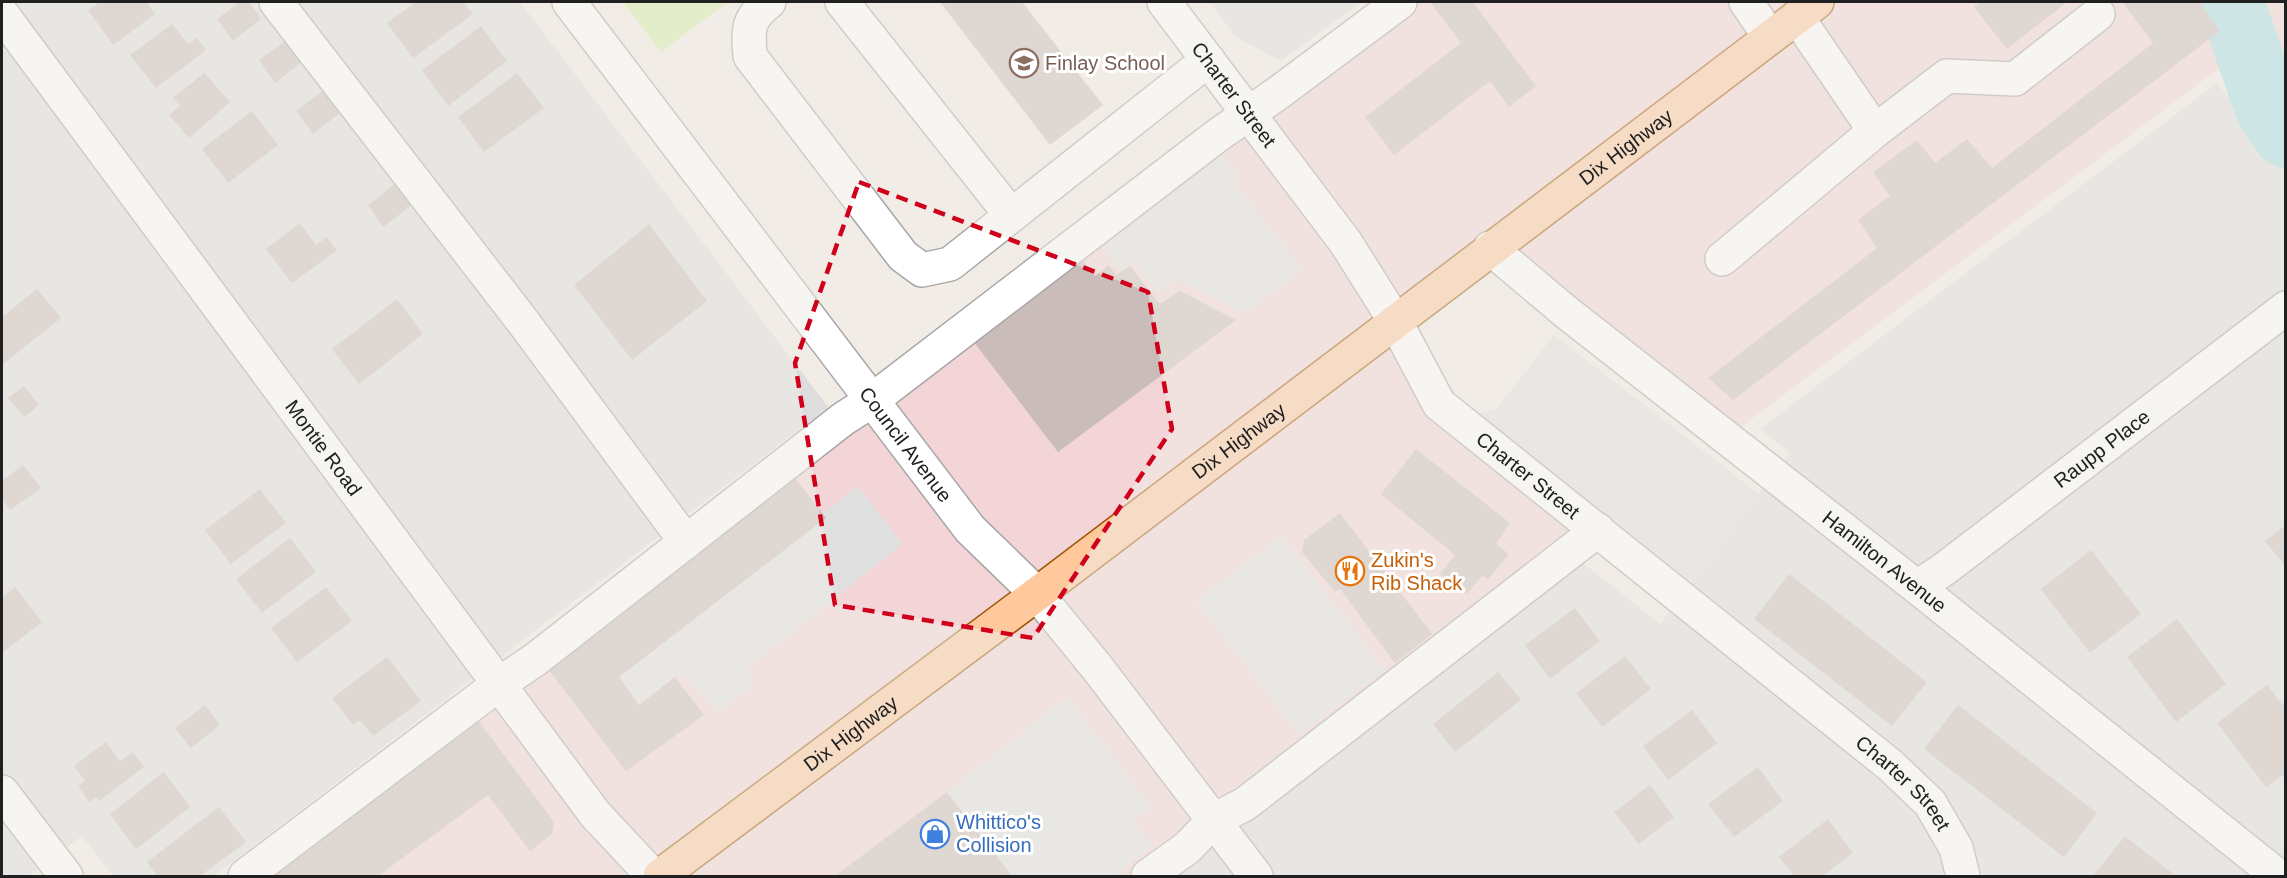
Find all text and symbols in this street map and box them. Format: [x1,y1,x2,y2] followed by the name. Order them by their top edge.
[1187,38,1281,152] street label: Charter Street
[1008,47,1040,79] school or university icon: Finlay School
[1045,52,1165,74] place label: Finlay School
[1575,105,1677,189] street label: Dix Highway
[855,383,956,506] street label: Council Avenue
[281,396,366,500] street label: Montie Road
[1188,399,1290,483] street label: Dix Highway
[2050,405,2154,492] street label: Raupp Place
[1472,427,1584,523] street label: Charter Street
[1818,506,1951,617] street label: Hamilton Avenue
[1371,549,1463,594] place label: Zukin's Rib Shack
[1334,555,1366,587] restaurant icon: Zukin's Rib Shack
[799,691,902,776] street label: Dix Highway
[1851,731,1955,835] street label: Charter Street
[956,811,1041,856] place label: Whittico's Collision
[919,818,951,850] shop icon: Whittico's Collision

